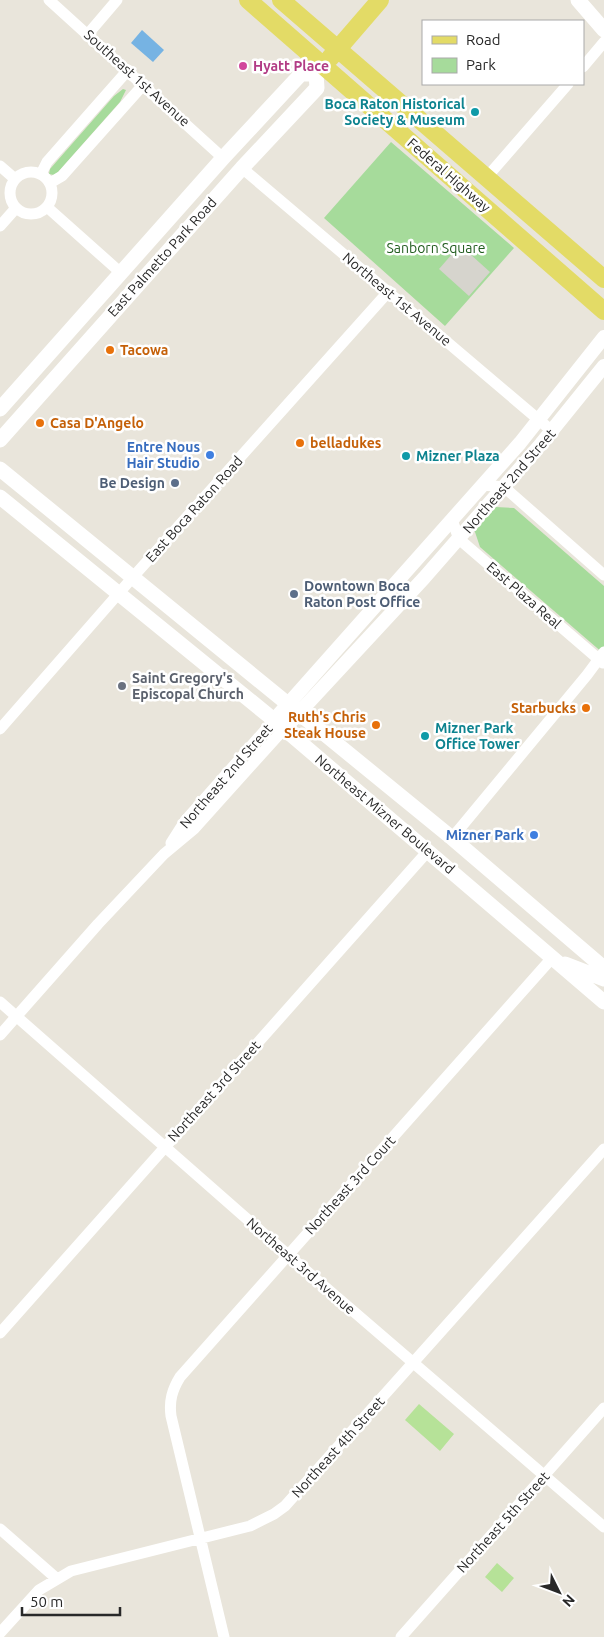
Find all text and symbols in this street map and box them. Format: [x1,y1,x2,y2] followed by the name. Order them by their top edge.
[422,20,584,85] legend
[81,26,193,130] street label: Southeast 1st Avenue
[466,31,501,48] text: Road
[466,56,496,73] text: Park
[253,58,329,74] place label: Hyatt Place
[237,60,249,72] marker: Hyatt Place
[325,96,465,128] place label: Boca Raton Historical Society & Museum
[469,106,481,118] marker: Boca Raton Historical Society & Museum
[404,135,494,215] street label: Federal Highway
[104,194,220,320] street label: East Palmetto Park Road
[386,240,486,256] park label: Sanborn Square
[340,249,454,349] street label: Northeast 1st Avenue
[120,342,168,358] place label: Tacowa
[104,344,116,356] marker: Tacowa
[50,415,144,431] place label: Casa D'Angelo
[34,417,46,429] marker: Casa D'Angelo
[459,425,559,536] street label: Northeast 2nd Street
[310,435,382,451] place label: belladukes
[294,437,306,449] marker: belladukes
[126,439,200,471] place label: Entre Nous Hair Studio
[416,448,500,464] place label: Mizner Plaza
[204,449,216,461] marker: Entre Nous Hair Studio
[400,450,412,462] marker: Mizner Plaza
[142,453,246,565] street label: East Boca Raton Road
[99,475,165,491] place label: Be Design
[169,477,181,489] marker: Be Design
[484,558,565,632] street label: East Plaza Real
[304,578,420,610] place label: Downtown Boca Raton Post Office
[288,588,300,600] marker: Downtown Boca Raton Post Office
[132,670,244,702] place label: Saint Gregory's Episcopal Church
[116,680,128,692] marker: Saint Gregory's Episcopal Church
[511,700,576,716] place label: Starbucks
[580,702,592,714] marker: Starbucks
[284,709,366,741] place label: Ruth's Chris Steak House
[370,719,382,731] marker: Ruth's Chris Steak House
[176,720,276,831] street label: Northeast 2nd Street
[435,720,520,752] place label: Mizner Park Office Tower
[419,730,431,742] marker: Mizner Park Office Tower
[312,751,458,877] street label: Northeast Mizner Boulevard
[446,827,524,843] place label: Mizner Park
[528,829,540,841] marker: Mizner Park
[164,1037,264,1145] street label: Northeast 3rd Street
[302,1132,399,1237] street label: Northeast 3rd Court
[244,1215,358,1317] street label: Northeast 3rd Avenue
[288,1393,388,1501] street label: Northeast 4th Street
[453,1468,553,1576] street label: Northeast 5th Street
[534,1567,584,1617] north arrow
[22,1584,120,1616] scale bar
[559,1591,578,1610] text: N
[30,1593,63,1610] text: 50 m

